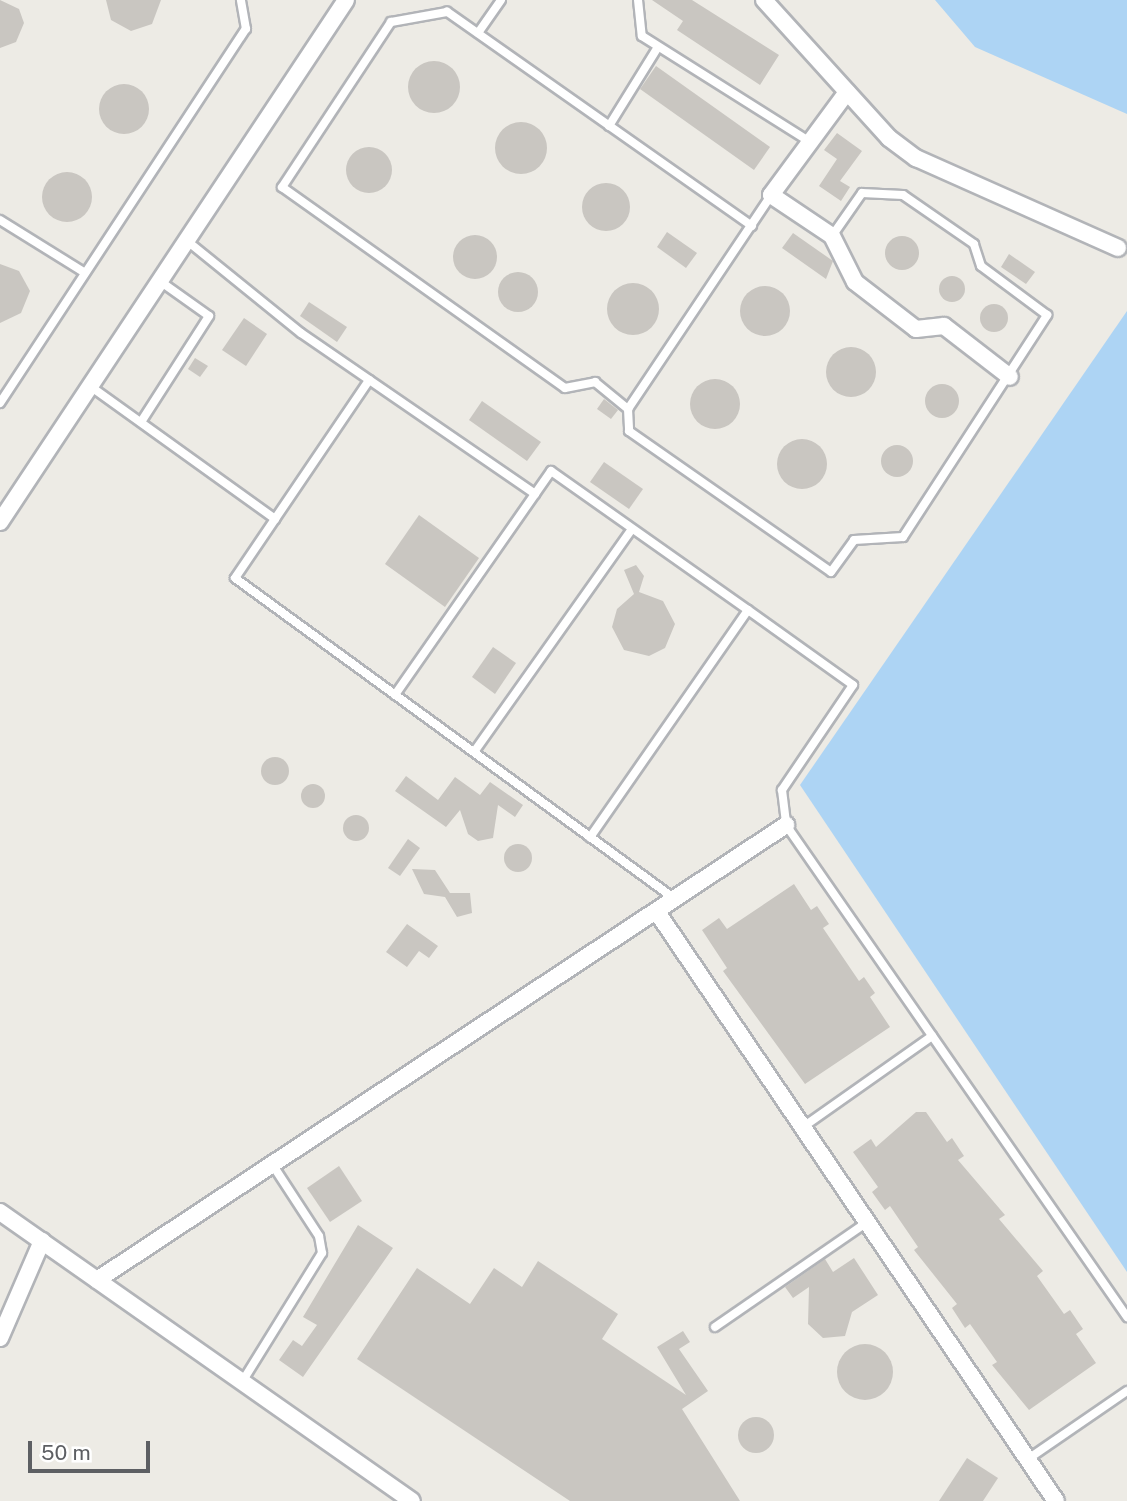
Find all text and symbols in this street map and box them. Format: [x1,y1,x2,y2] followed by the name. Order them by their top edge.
[32,1428,154,1472] scale bar
[41,1440,91,1465] text: 50 m

